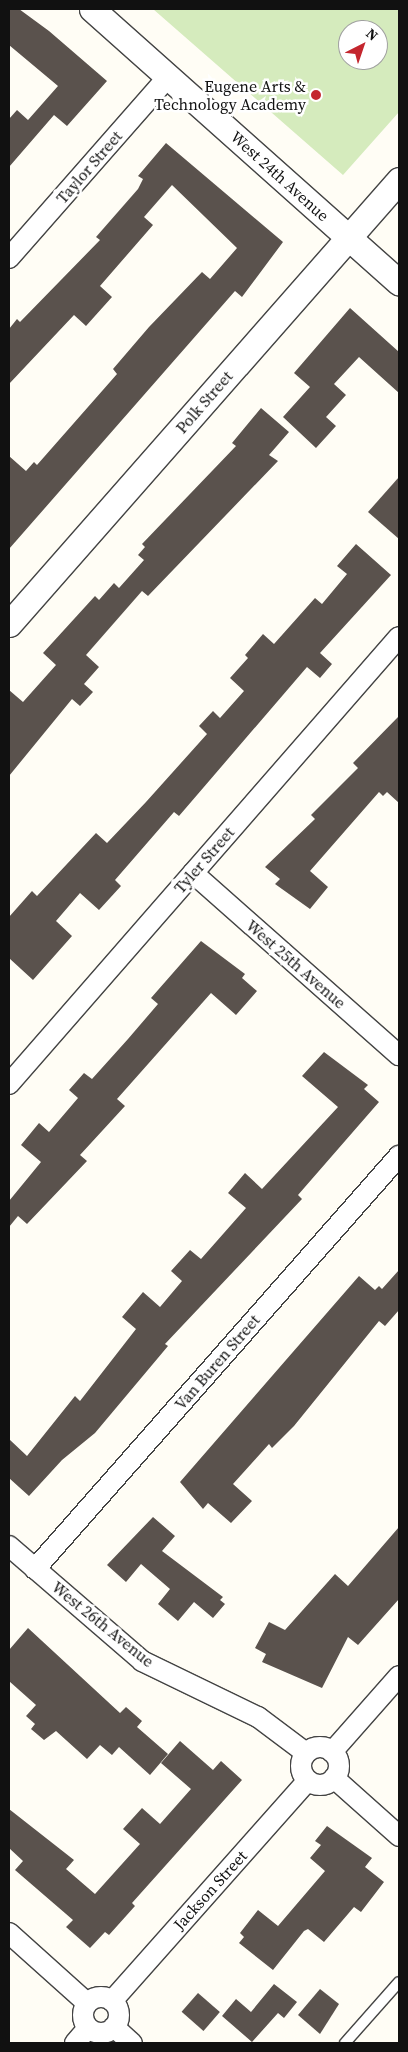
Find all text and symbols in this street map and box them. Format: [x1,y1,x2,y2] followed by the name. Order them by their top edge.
[338,20,388,70] north arrow
[362,24,383,45] text: N
[154,76,306,114] place label: Eugene Arts & Technology Academy
[310,89,322,101] marker: Eugene Arts & Technology Academy
[52,127,126,207] street label: Taylor Street
[227,127,333,225] street label: West 24th Avenue
[172,367,236,437] street label: Polk Street
[170,823,238,897] street label: Tyler Street
[242,916,350,1012] street label: West 25th Avenue
[171,1311,263,1413] street label: Van Buren Street
[48,1577,158,1671] street label: West 26th Avenue
[169,1846,251,1934] street label: Jackson Street

